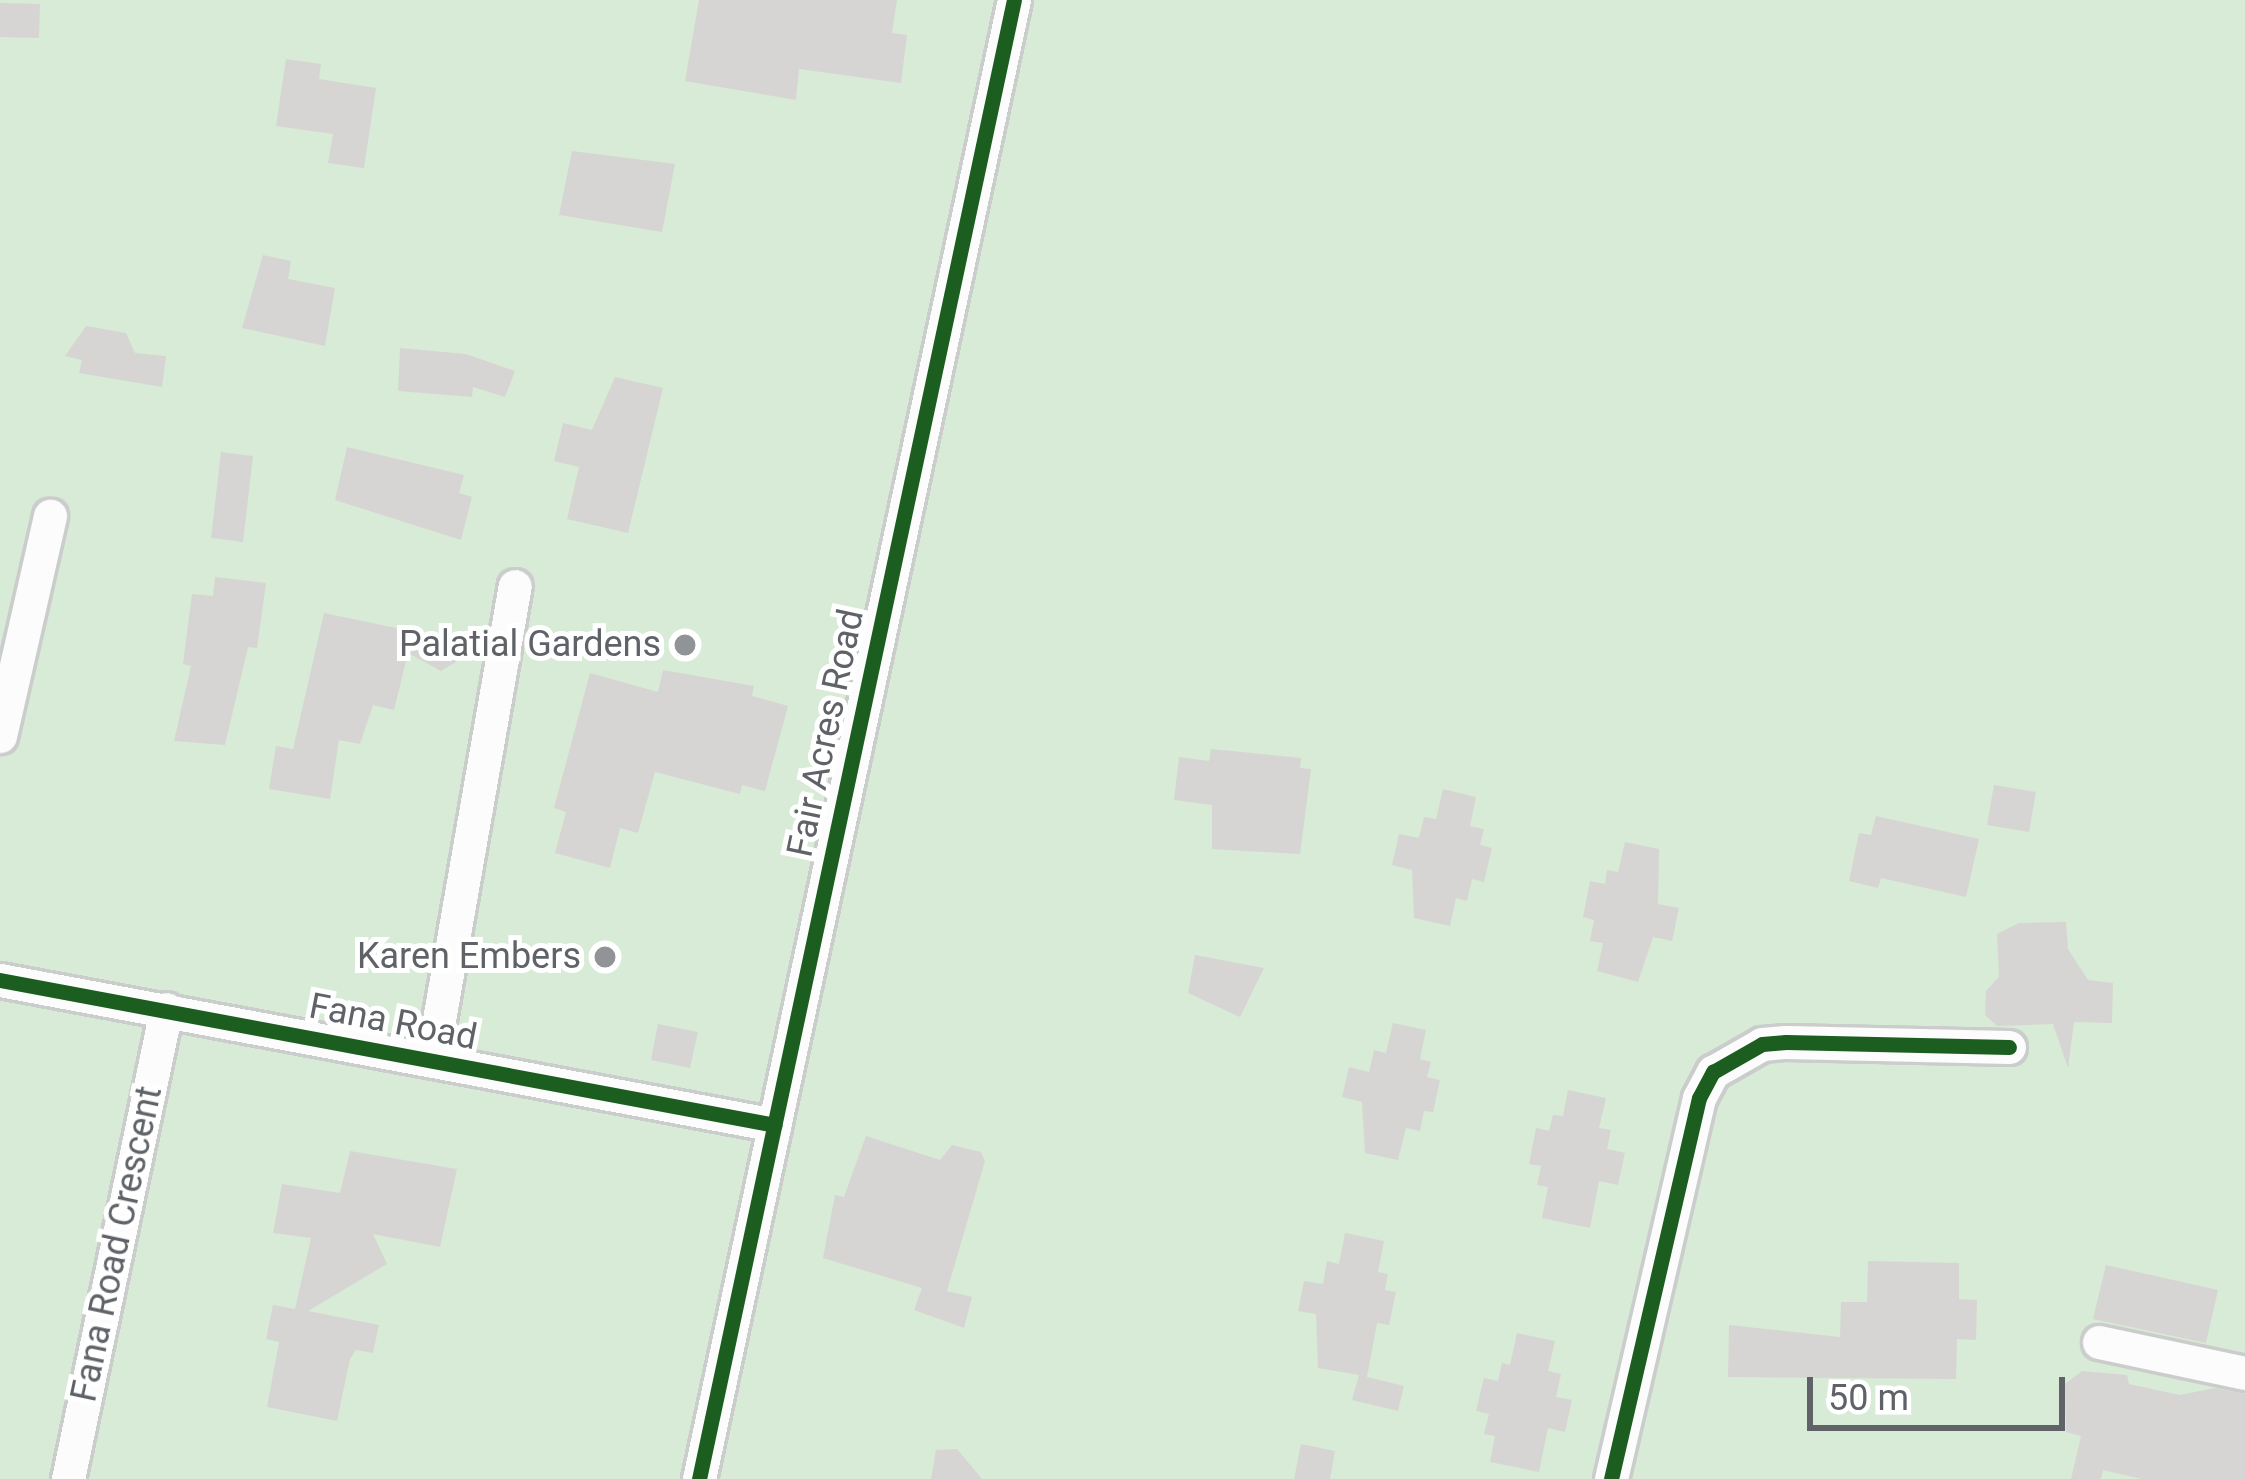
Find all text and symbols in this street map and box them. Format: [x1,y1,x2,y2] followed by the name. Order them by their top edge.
[779,605,873,861] street label: Fair Acres Road
[399,623,661,667] place label: Palatial Gardens
[672,632,698,658] marker: Palatial Gardens
[357,935,581,979] place label: Karen Embers
[592,944,618,970] marker: Karen Embers
[306,985,480,1059] street label: Fana Road
[62,1082,172,1406] street label: Fana Road Crescent
[1813,1353,2071,1427] scale bar
[1828,1377,1909,1419] text: 50 m

